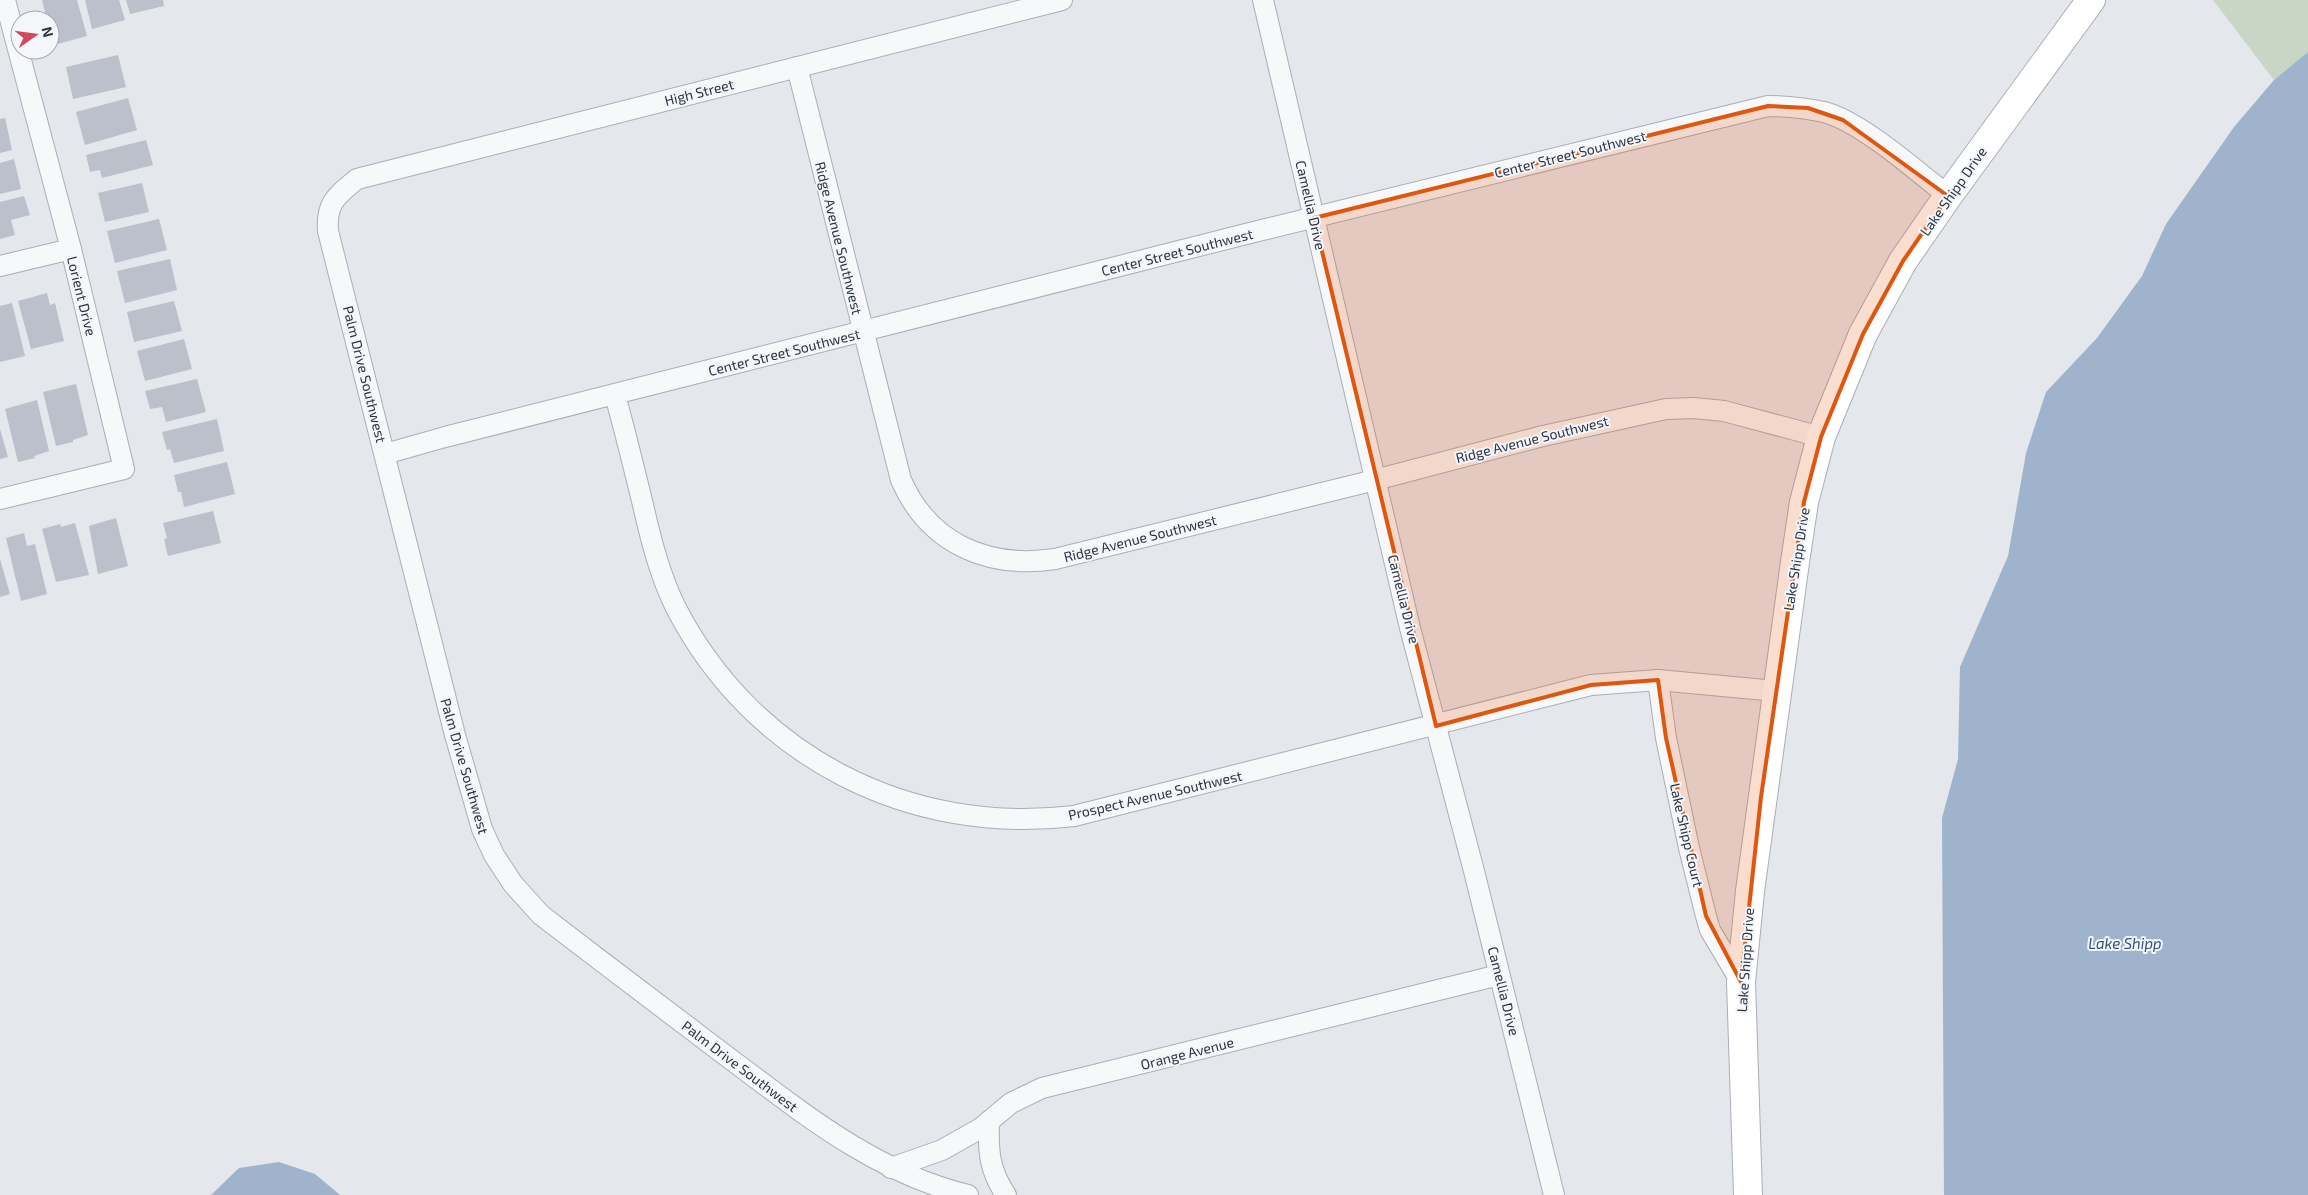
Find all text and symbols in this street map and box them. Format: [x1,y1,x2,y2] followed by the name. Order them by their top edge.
[10,10,60,60] north arrow
[39,25,58,39] text: N
[663,75,735,109] street label: High Street
[1492,127,1648,181] street label: Center Street Southwest
[1916,143,1990,239] street label: Lake Shipp Drive
[1292,159,1330,251] street label: Camellia Drive
[812,160,866,316] street label: Ridge Avenue Southwest
[1099,225,1255,279] street label: Center Street Southwest
[64,254,100,338] street label: Lorient Drive
[340,304,390,444] street label: Palm Drive Southwest
[706,325,862,379] street label: Center Street Southwest
[1454,412,1610,466] street label: Ridge Avenue Southwest
[1779,506,1813,612] street label: Lake Shipp Drive
[1062,511,1218,565] street label: Ridge Avenue Southwest
[1385,553,1423,645] street label: Camellia Drive
[437,696,493,836] street label: Palm Drive Southwest
[1066,767,1244,823] street label: Prospect Avenue Southwest
[1667,781,1707,889] street label: Lake Shipp Court
[1733,907,1757,1013] street label: Lake Shipp Drive
[2088,934,2162,952] water label: Lake Shipp
[1485,945,1523,1037] street label: Camellia Drive
[679,1017,801,1115] street label: Palm Drive Southwest
[1138,1033,1236,1073] street label: Orange Avenue

